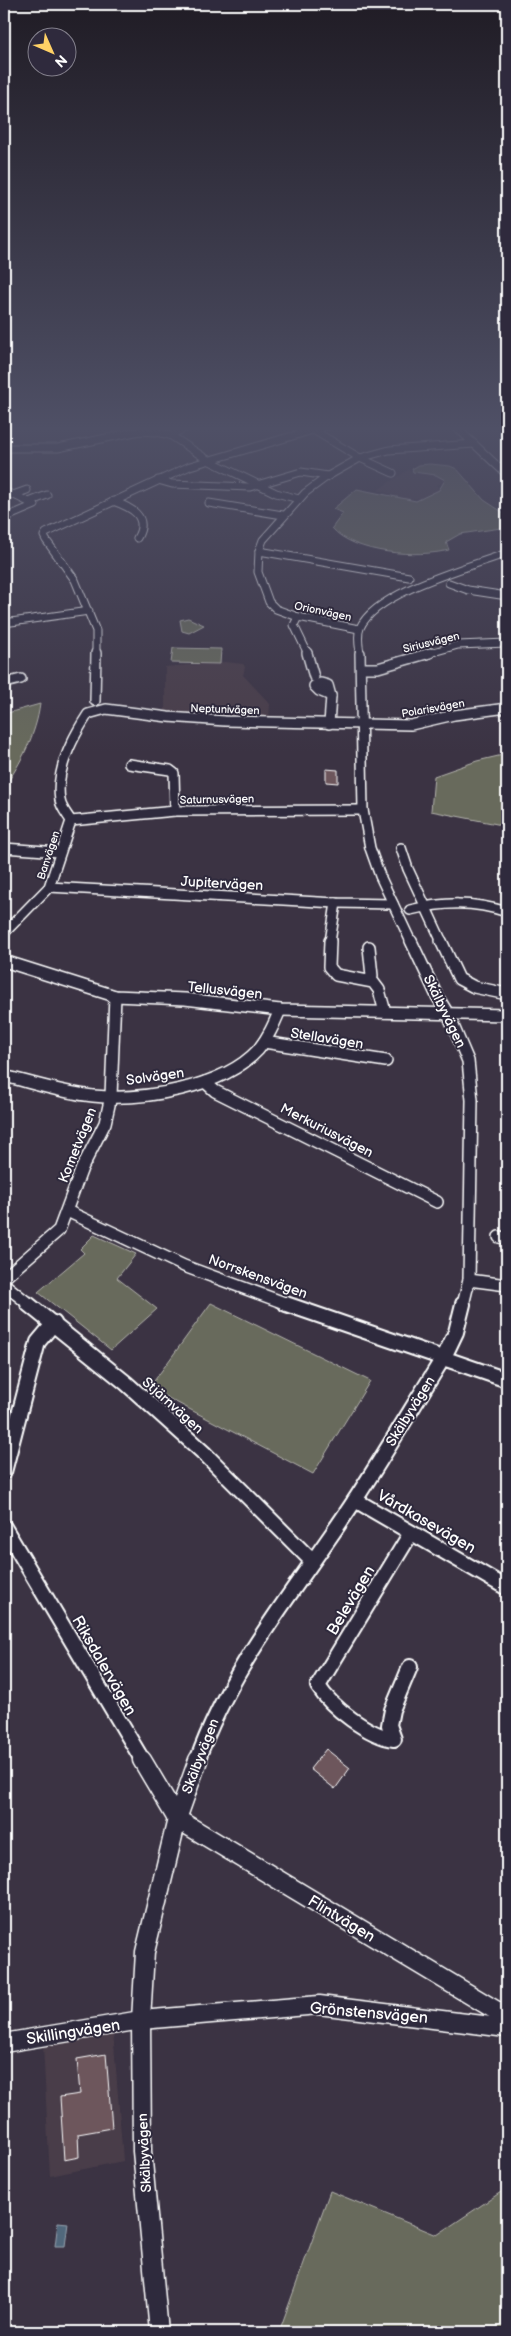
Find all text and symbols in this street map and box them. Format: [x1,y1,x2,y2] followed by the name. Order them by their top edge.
[28,28,78,78] north arrow
[51,51,71,71] text: N
[293,599,353,624] street label: Orionvägen
[401,629,461,656] street label: Siriusvägen
[401,697,466,720] street label: Polarisvägen
[190,702,260,717] street label: Neptunivägen
[180,792,254,807] street label: Saturnusvägen
[34,829,62,881] street label: Banvägen
[180,873,264,894] street label: Jupitervägen
[420,972,470,1051] street label: Skälbyvägen
[187,978,263,1003] street label: Tellusvägen
[289,1024,365,1053] street label: Stellavägen
[125,1064,185,1089] street label: Solvägen
[278,1100,376,1161] street label: Merkuriusvägen
[55,1105,100,1185] street label: Kometvägen
[206,1251,310,1302] street label: Norrskensvägen
[382,1373,439,1449] street label: Skälbyvägen
[139,1374,207,1437] street label: Stjärnvägen
[374,1486,479,1558] street label: Vårdkasevägen
[323,1563,379,1639] street label: Belevägen
[67,1612,140,1719] street label: Riksdalervägen
[178,1716,223,1796] street label: Skälbyvägen
[304,1892,378,1947] street label: Flintvägen
[309,1999,429,2028] street label: Grönstensvägen
[25,2016,122,2049] street label: Skillingvägen
[134,2113,155,2193] street label: Skälbyvägen

